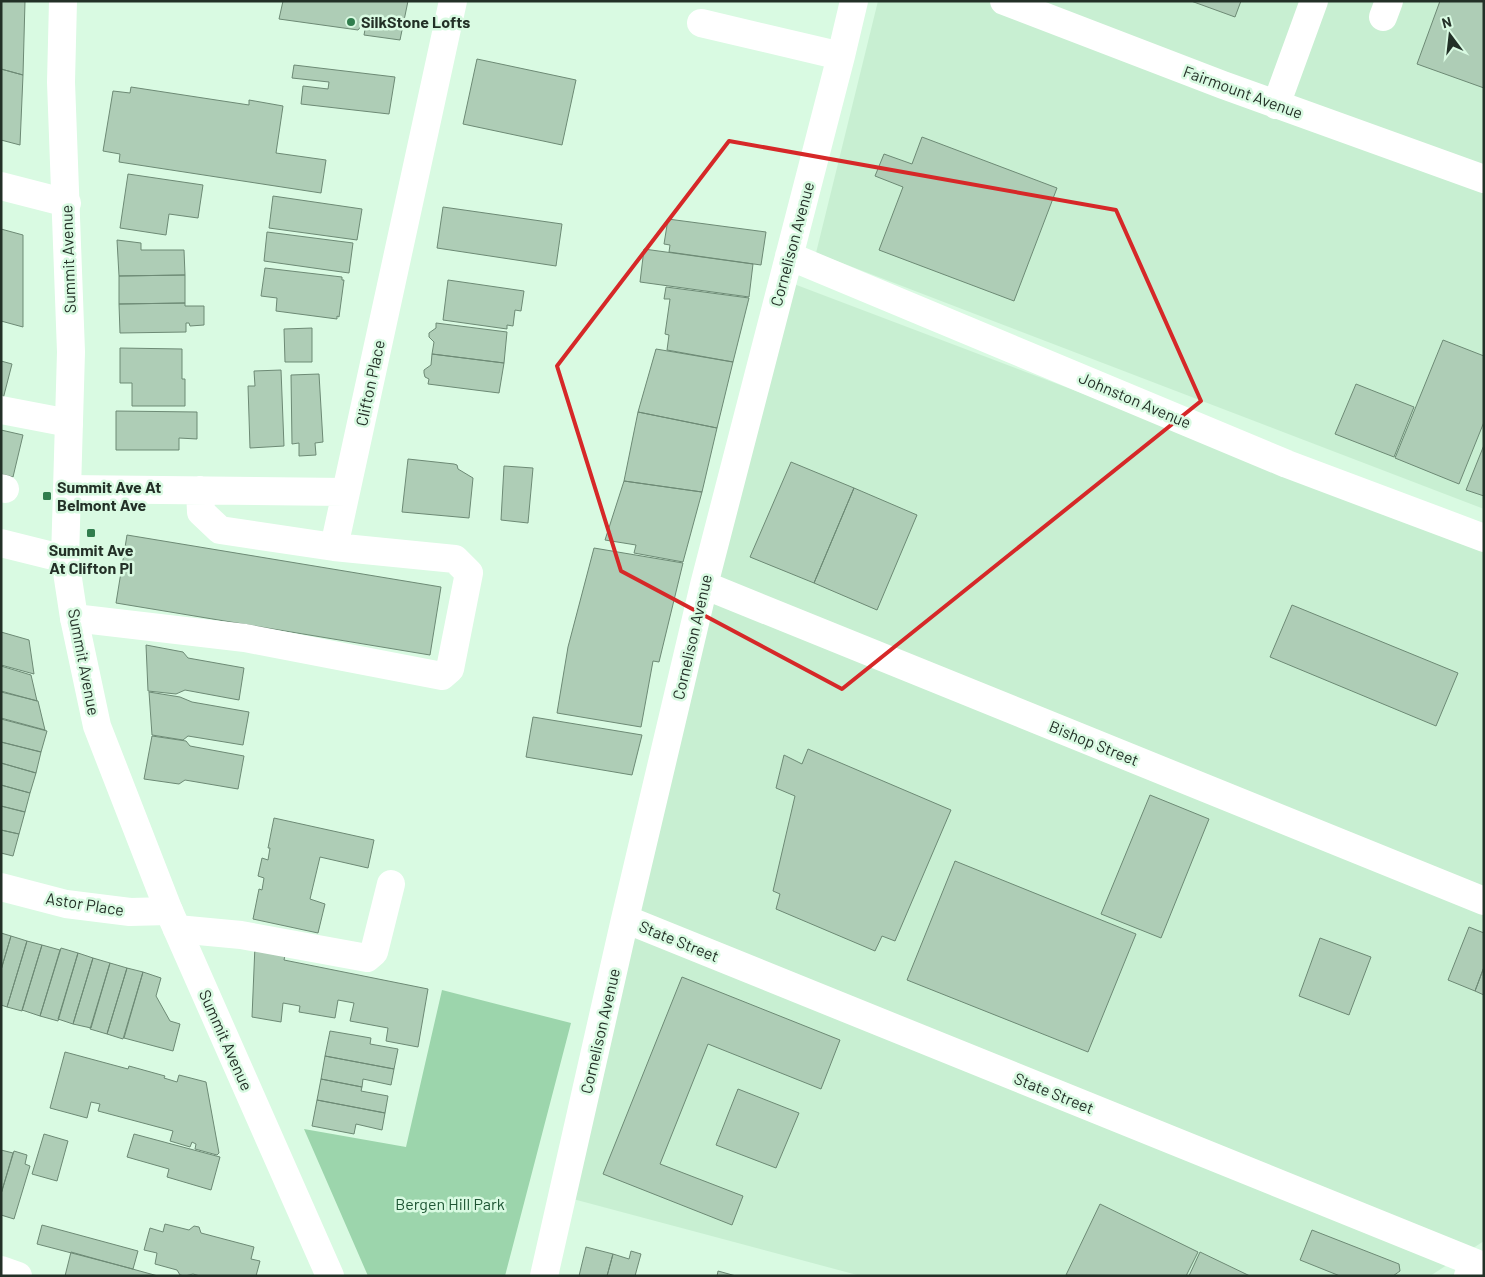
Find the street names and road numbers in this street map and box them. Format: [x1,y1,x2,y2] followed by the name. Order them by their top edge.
[1181,61,1305,122] street label: Fairmount Avenue
[766,180,817,308] street label: Cornelison Avenue
[56,205,79,313] street label: Summit Avenue
[351,338,388,428] street label: Clifton Place
[1076,367,1194,432] street label: Johnston Avenue
[668,572,715,701] street label: Cornelison Avenue
[65,607,104,717] street label: Summit Avenue
[1047,716,1142,769] street label: Bishop Street
[45,888,126,919] street label: Astor Place
[637,916,722,965] street label: State Street
[576,966,623,1095] street label: Cornelison Avenue
[196,986,257,1093] street label: Summit Avenue
[1012,1068,1097,1117] street label: State Street

